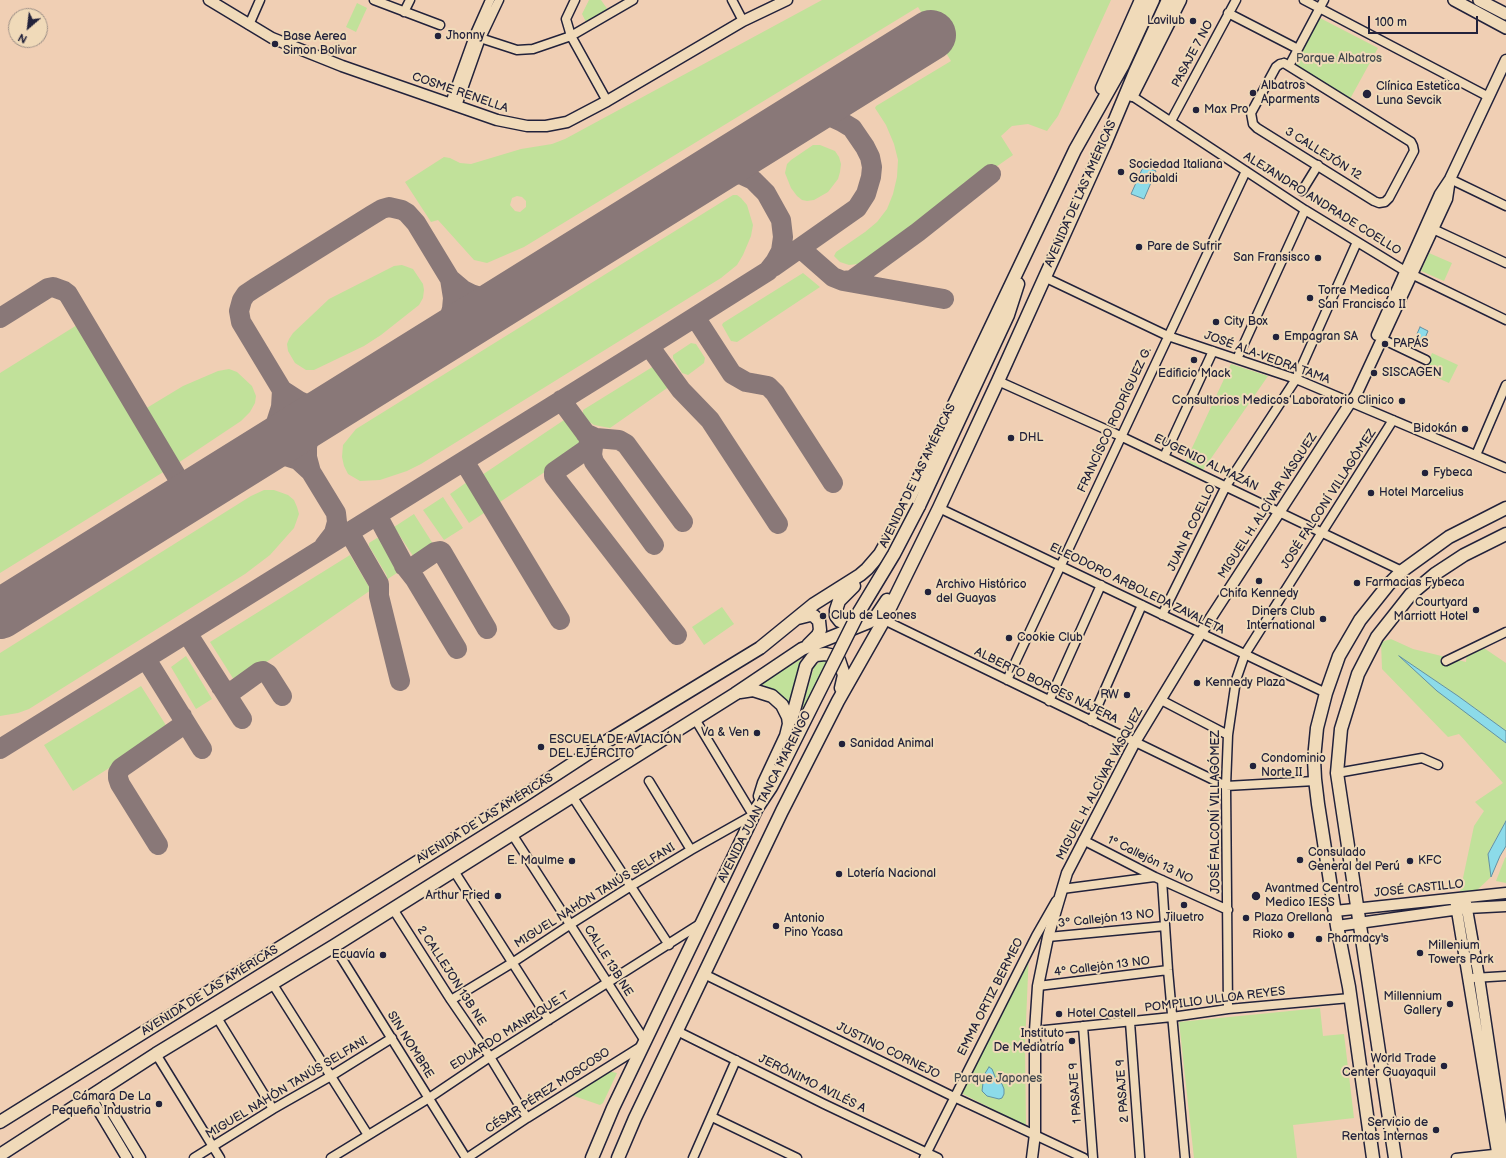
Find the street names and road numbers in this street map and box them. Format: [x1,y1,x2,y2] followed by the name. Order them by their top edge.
[1169,18,1217,90] street label: PASAJE 7 NO
[410,70,510,116] street label: COSME RENELLA
[1042,119,1120,269] street label: AVENIDA DE LAS AMÉRICAS
[1282,125,1364,183] street label: 3 CALLEJÓN 12
[1241,149,1403,259] street label: ALEJANDRO ANDRADE COELLO
[1202,328,1332,388] street label: JOSÉ ALA-VEDRA TAMA
[1075,345,1155,495] street label: FRANCÍSCO RODRÍGUEZ G.
[877,402,959,550] street label: AVENIDA DE LAS AMÉRICAS
[1278,426,1380,572] street label: JOSÉ FALCONÍ VILLAGÓMEZ
[1151,431,1261,495] street label: EUGENIO ALMAZÁN
[1216,431,1320,581] street label: MIGUEL H. ALCÍVAR VÁSQUEZ
[1165,482,1219,574] street label: JUAN R COELLO
[1047,540,1227,638] street label: ELEODORO ARBOLEDA ZAVALETA
[972,645,1120,727] street label: ALBERTO BORGES NÁJERA
[1054,705,1146,863] street label: MIGUEL H. ALCÍVAR VÁSQUEZ
[715,709,815,885] street label: AVENIDA JUAN TANCA MARENGO
[1209,730,1223,894] street label: JOSÉ FALCONÍ VILLAGÓMEZ
[414,771,556,867] street label: AVENIDA DE LAS AMÉRICAS
[1105,833,1195,887] street label: 1º Callejón 13 NO
[512,840,678,952] street label: MIGUEL NAHÓN TANÚS SELFANI
[1373,877,1465,901] street label: JOSÉ CASTILLO
[1057,907,1155,931] street label: 3º Callejón 13 NO
[413,923,489,1029] street label: 2 CALLEJON 13B NE
[580,923,636,999] street label: CALLE 13B NE
[955,936,1027,1058] street label: EMMA ORTIZ BERMEO
[139,943,281,1039] street label: AVENIDA DE LAS AMÉRICAS
[1053,954,1151,980] street label: 4º Callejón 13 NO
[1144,984,1286,1016] street label: POMPILIO ULLOA REYES
[448,988,572,1074] street label: EDUARDO MANRIQUE T
[384,1009,436,1081] street label: SIN NOMBRE
[834,1020,942,1082] street label: JUSTINO CORNEJO
[203,1034,371,1142] street label: MIGUEL NAHÓN TANÚS SELFANI
[483,1045,613,1137] street label: CÉSAR PÉREZ MOSCOSO
[756,1052,868,1116] street label: JERÓNIMO AVILÉS A
[1114,1059,1132,1123] street label: 2 PASAJE 9
[1067,1062,1085,1124] street label: 1 PASAJE 9

